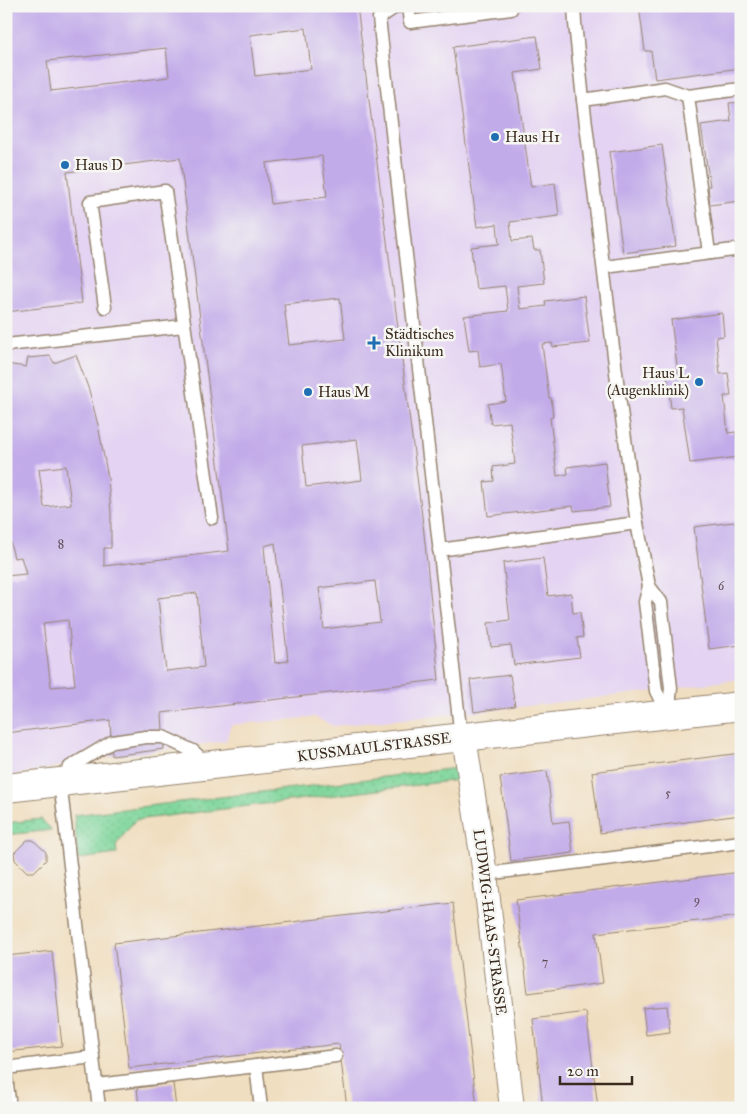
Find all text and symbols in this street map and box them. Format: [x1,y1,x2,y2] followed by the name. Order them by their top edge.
[505,128,560,146] place label: Haus H1
[489,131,501,143] marker: Haus H1
[75,156,123,174] place label: Haus D
[59,159,71,171] marker: Haus D
[385,325,454,360] place label: Städtisches Klinikum
[367,336,381,350] marker: Städtisches Klinikum
[607,364,689,400] place label: Haus L (Augenklinik)
[693,376,705,388] marker: Haus L (Augenklinik)
[318,383,369,401] place label: Haus M
[302,386,314,398] marker: Haus M
[58,537,64,551] house number: 8
[718,579,725,593] house number: 6
[296,729,452,765] street label: KUSSMAULSTRASSE
[665,786,671,800] house number: 5
[470,828,510,1016] street label: LUDWIG-HAAS-STRASSE
[694,893,700,907] house number: 9
[542,955,548,969] house number: 7
[560,1054,632,1086] scale bar
[567,1062,599,1080] text: 20 m

